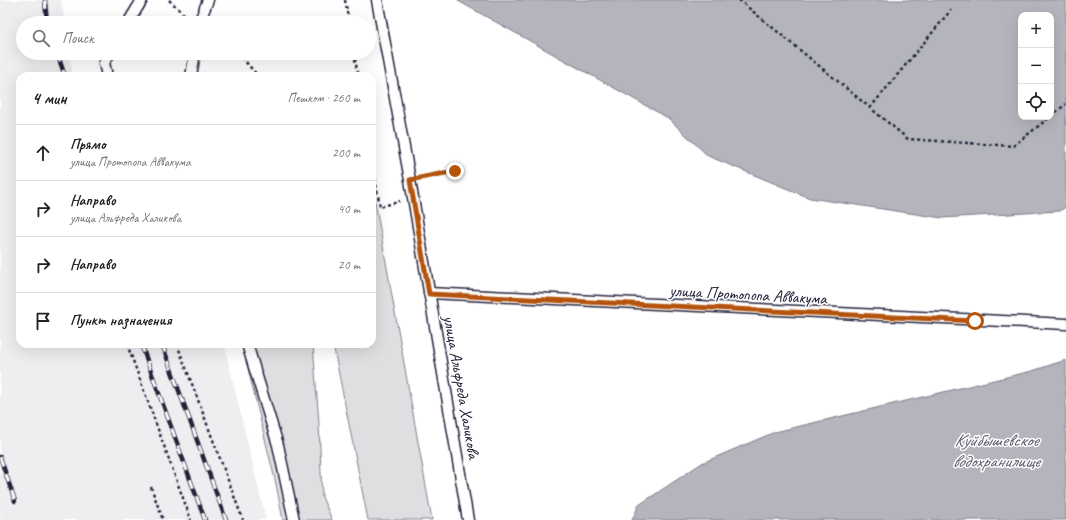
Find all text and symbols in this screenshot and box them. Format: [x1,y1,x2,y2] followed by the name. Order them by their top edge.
[1018,12,1054,120] map controls
[1018,12,1054,48] button: +
[16,16,376,60] search box
[30,27,52,49] icon: search
[62,29,94,48] text: Поиск
[1018,48,1054,84] button: −
[1018,84,1054,120] button: locate
[32,88,67,109] text: 4 мин
[287,90,360,106] text: Пешком · 260 m
[70,135,106,154] text: Прямо
[32,142,54,164] icon: ahead
[332,145,360,161] text: 200 m
[70,154,191,170] text: улица Протопопа Аввакума
[446,162,464,180] route end
[70,191,116,210] text: Направо
[32,198,54,220] icon: right
[338,201,360,217] text: 40 m
[70,210,181,226] text: улица Альфреда Халикова
[32,254,54,276] icon: right
[70,255,116,274] text: Направо
[338,257,360,273] text: 20 m
[668,280,829,309] street label: улица Протопопа Аввакума
[32,310,54,332] icon: arrive
[70,311,172,330] text: Пункт назначения
[966,312,984,330] route start
[438,313,485,462] street label: улица Альфреда Халикова
[953,429,1043,472] water label: Куйбышевское водохранилище

